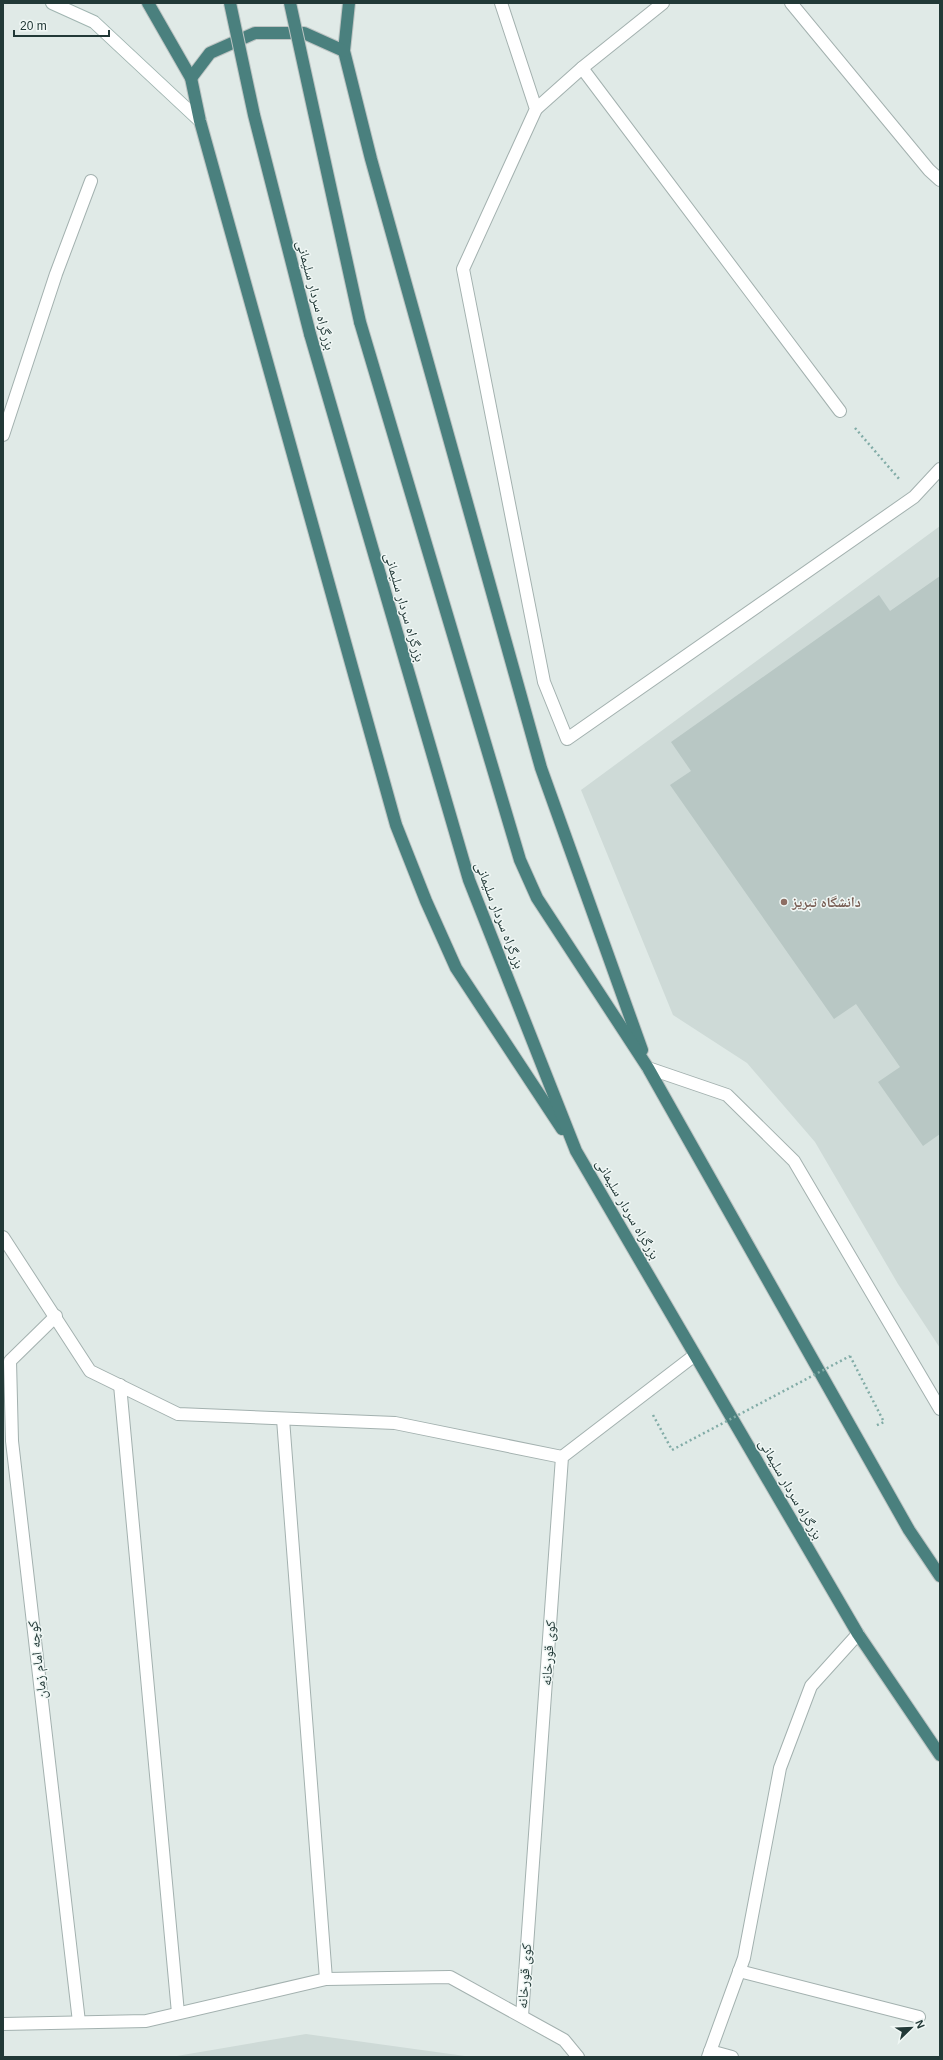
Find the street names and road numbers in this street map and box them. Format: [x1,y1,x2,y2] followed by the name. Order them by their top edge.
[293,238,338,352] street label: بزرگراه سردار سلیمانی
[381,550,428,664] street label: بزرگراه سردار سلیمانی
[471,859,528,971] street label: بزرگراه سردار سلیمانی
[592,1156,663,1263] street label: بزرگراه سردار سلیمانی
[755,1436,826,1543] street label: بزرگراه سردار سلیمانی
[24,1619,52,1700] street label: کوچه امام زمان
[538,1620,559,1686] street label: کوی قورخانه
[514,1943,535,2009] street label: کوی قورخانه

